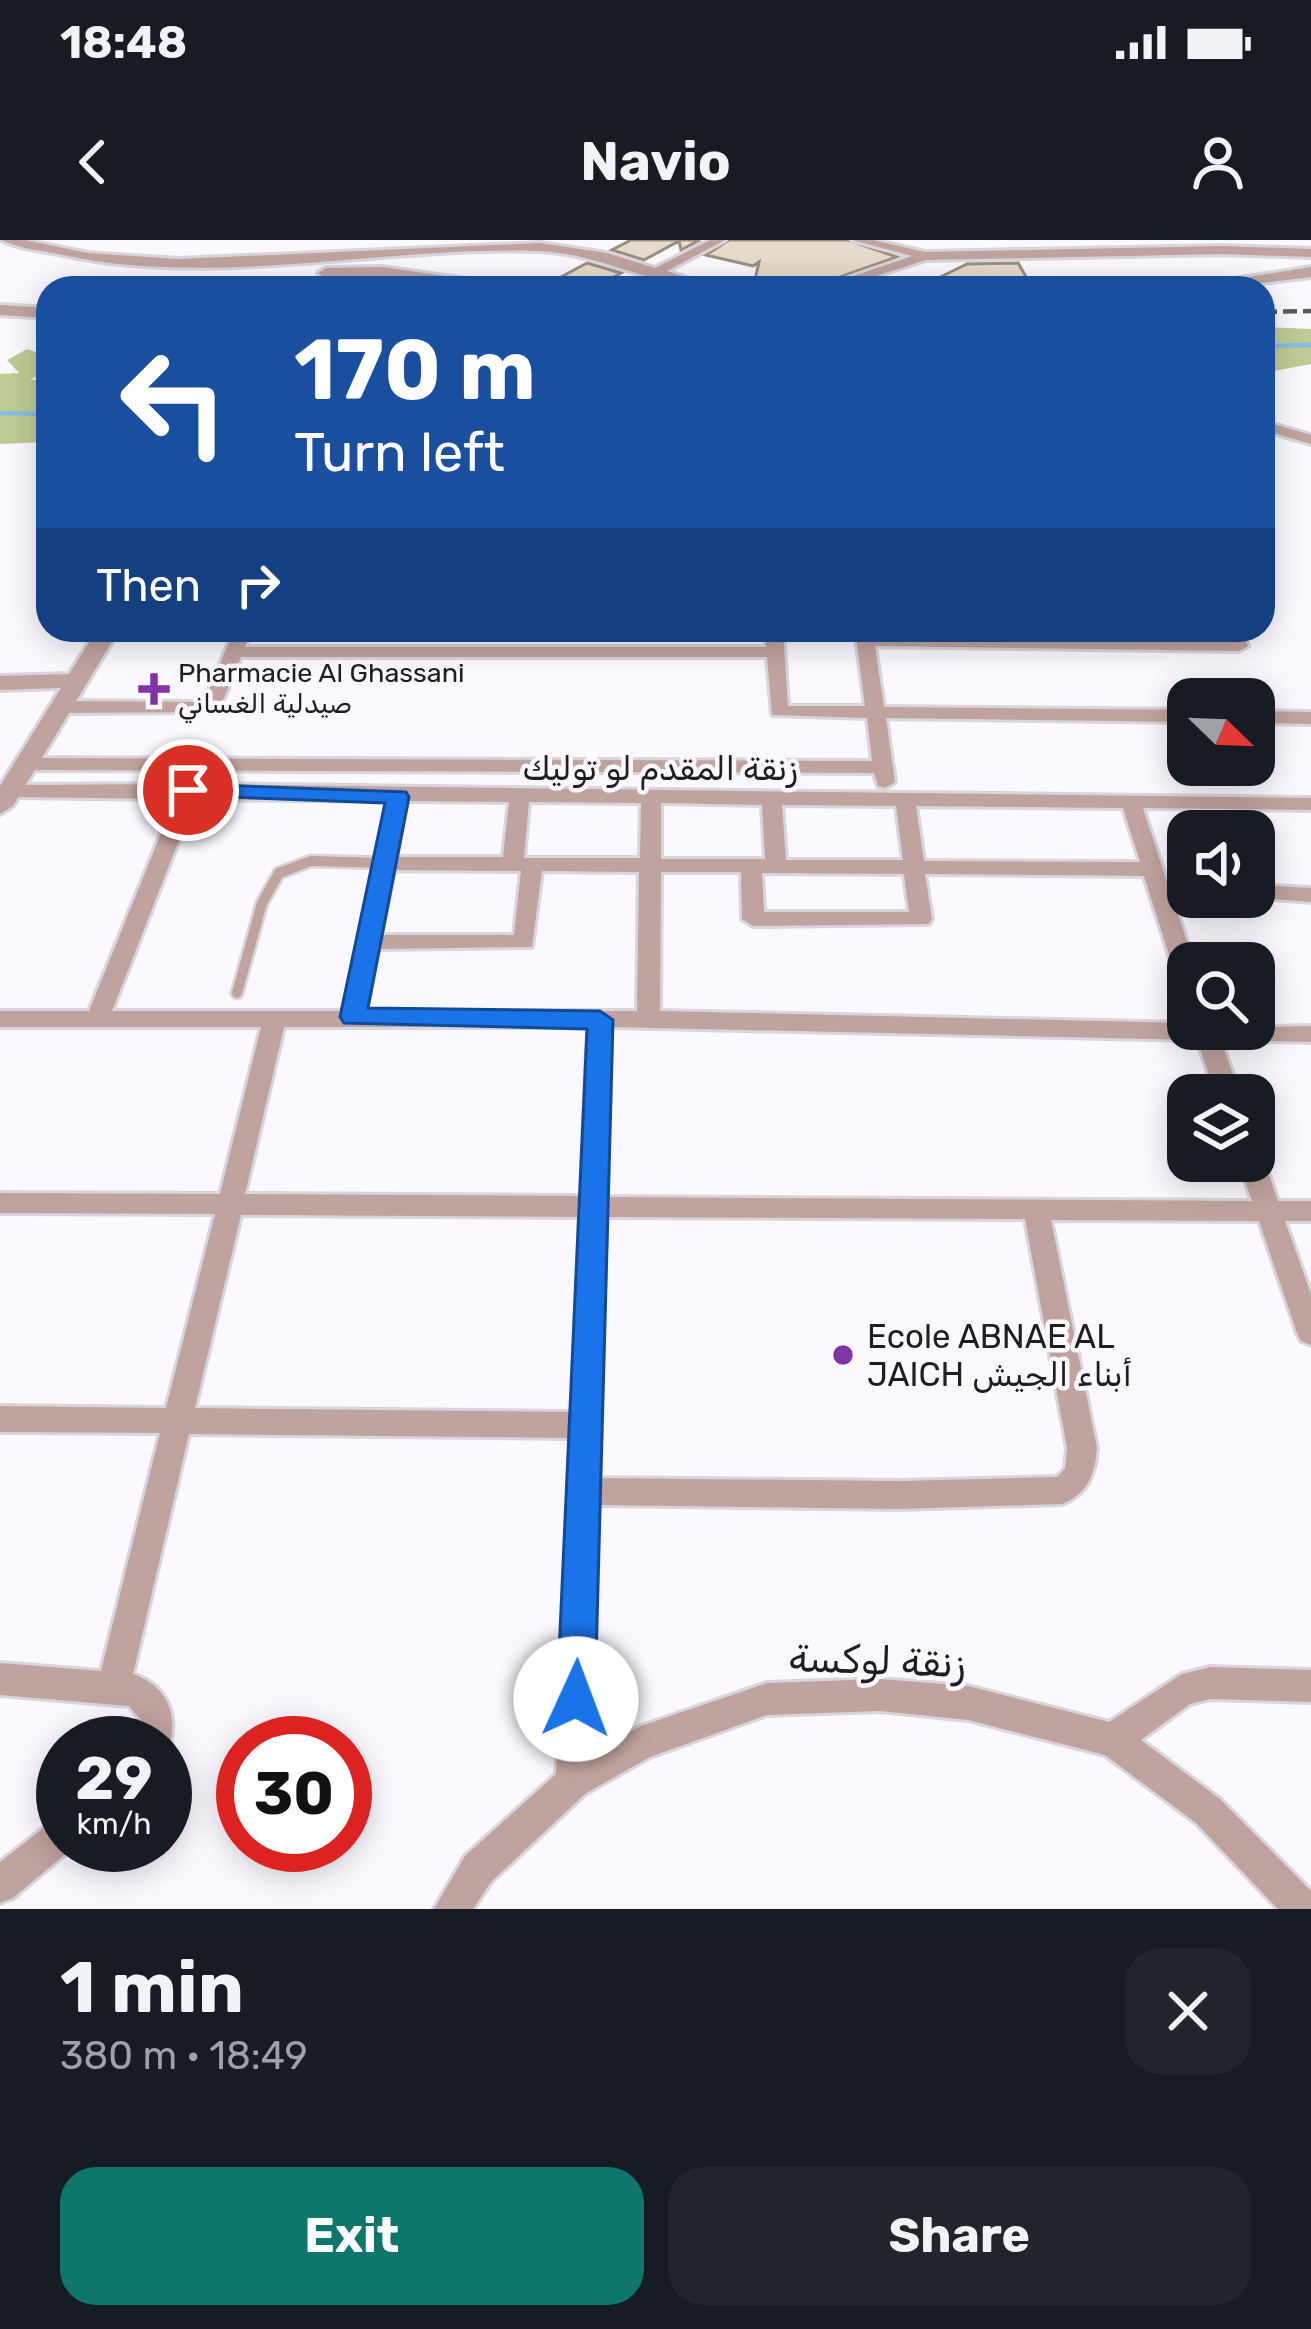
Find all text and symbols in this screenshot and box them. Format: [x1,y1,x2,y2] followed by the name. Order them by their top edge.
[60,16,187,69] text: 18:48
[60,129,126,195] icon: back
[1185,129,1251,195] icon: person
[580,130,731,194] text: Navio
[294,320,536,420] text: 170 m
[96,324,252,480] icon: left
[294,421,505,485] text: Turn left
[225,552,291,618] icon: right
[96,559,201,612] text: Then
[178,657,465,724] place label: Pharmacie Al Ghassani صيدلية الغساني
[141,676,167,702] marker: Pharmacie Al Ghassani صيدلية الغساني
[1167,678,1275,786] north arrow
[1167,678,1275,1182] map controls
[137,739,239,841] pin
[522,749,798,790] street label: زنقة المقدم لو توليك
[155,757,221,823] icon: arrive
[1167,810,1275,918] button: sound
[1167,942,1275,1050] button: search
[1167,1074,1275,1182] button: layers
[867,1317,1132,1394] place label: Ecole ABNAE AL JAICH أبناء الجيش
[830,1342,856,1368] marker: Ecole ABNAE AL JAICH أبناء الجيش
[788,1635,966,1687] street label: زنقة لوكسة
[513,1636,639,1762] position arrow
[216,1716,372,1872] speed limit sign: 30
[75,1743,153,1814] text: 29
[77,1806,151,1842] text: km/h
[60,1945,244,2030] text: 1 min
[1125,1948,1251,2074] button: close
[60,2033,308,2079] text: 380 m · 18:49
[60,2167,644,2305] button: Exit
[668,2167,1251,2305] button: Share

